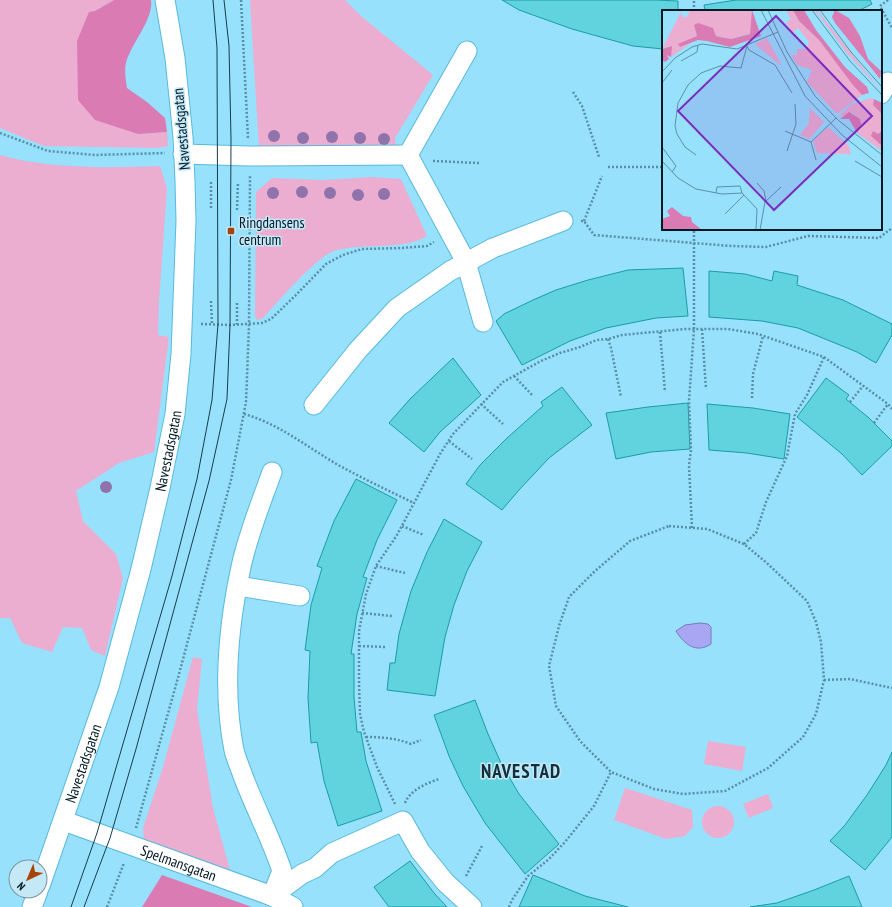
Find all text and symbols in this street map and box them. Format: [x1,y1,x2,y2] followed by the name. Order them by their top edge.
[662,10,882,230] inset map
[168,87,194,171] street label: Navestadsgatan
[239,213,305,249] place label: Ringdansens centrum
[226,226,236,236] marker: Ringdansens centrum
[150,410,185,493] street label: Navestadsgatan
[60,721,105,805] street label: Navestadsgatan
[481,759,561,783] district label: NAVESTAD
[138,840,219,885] street label: Spelmansgatan
[8,859,48,899] north arrow
[14,879,28,893] text: N

